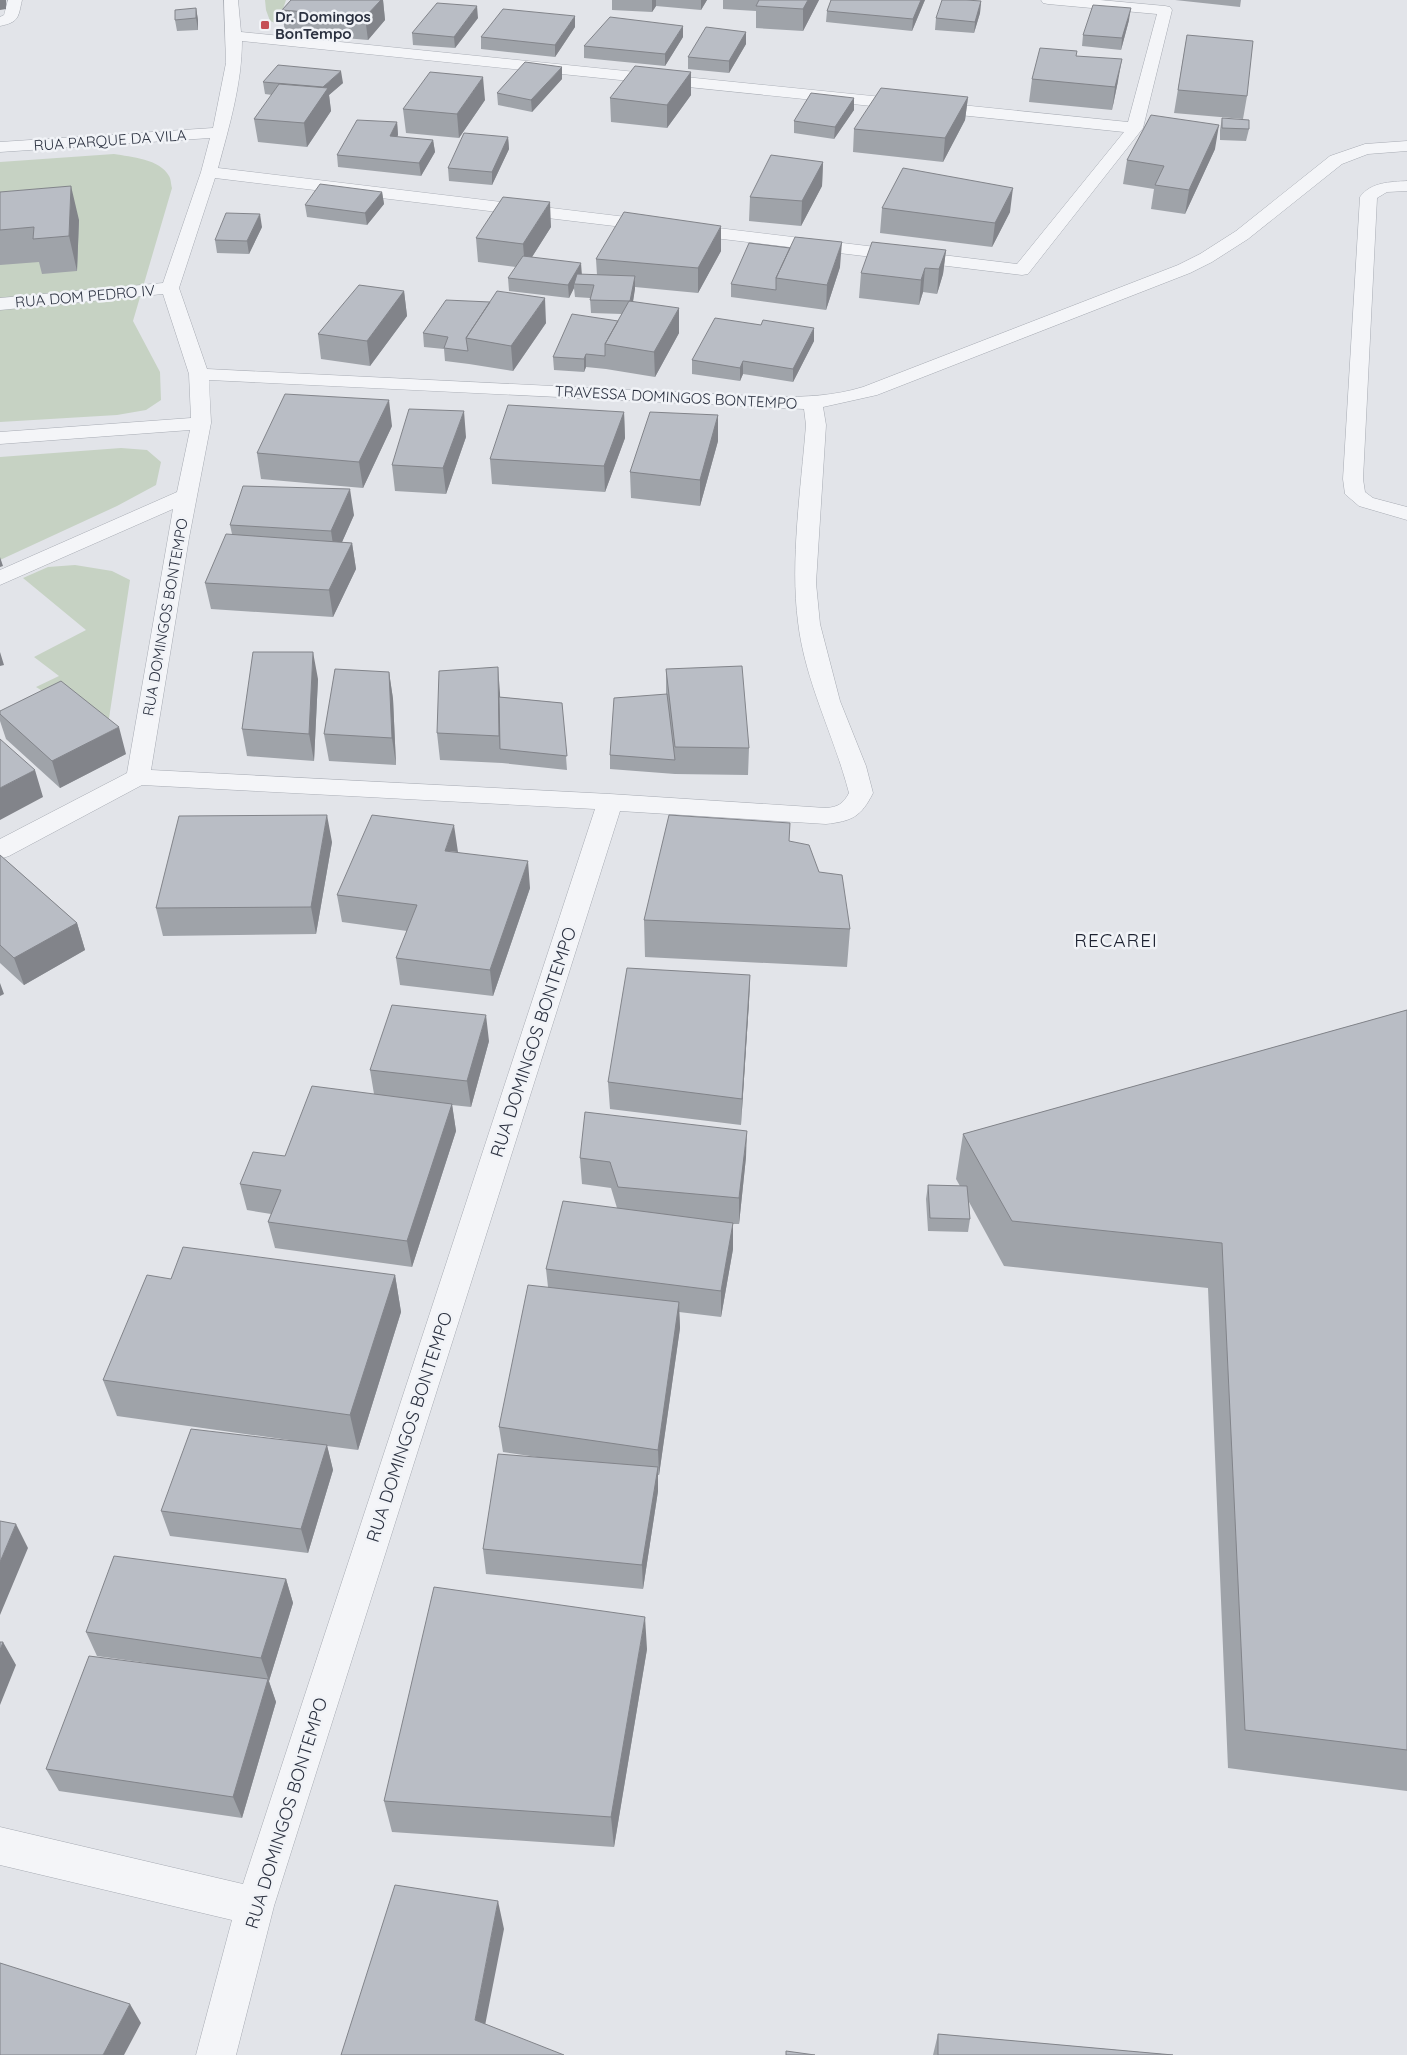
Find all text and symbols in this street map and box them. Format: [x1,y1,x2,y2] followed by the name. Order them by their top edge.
[275,7,371,43] place label: Dr. Domingos BonTempo
[259,19,271,31] marker: Dr. Domingos BonTempo
[33,125,187,155] street label: RUA PARQUE DA VILA
[14,280,156,312] street label: RUA DOM PEDRO IV
[554,381,798,413] street label: TRAVESSA DOMINGOS BONTEMPO
[138,517,192,717] street label: RUA DOMINGOS BONTEMPO
[485,924,581,1160] street label: RUA DOMINGOS BONTEMPO
[1074,928,1158,952] district label: RECAREI
[361,1309,457,1545] street label: RUA DOMINGOS BONTEMPO
[240,1694,332,1932] street label: RUA DOMINGOS BONTEMPO

